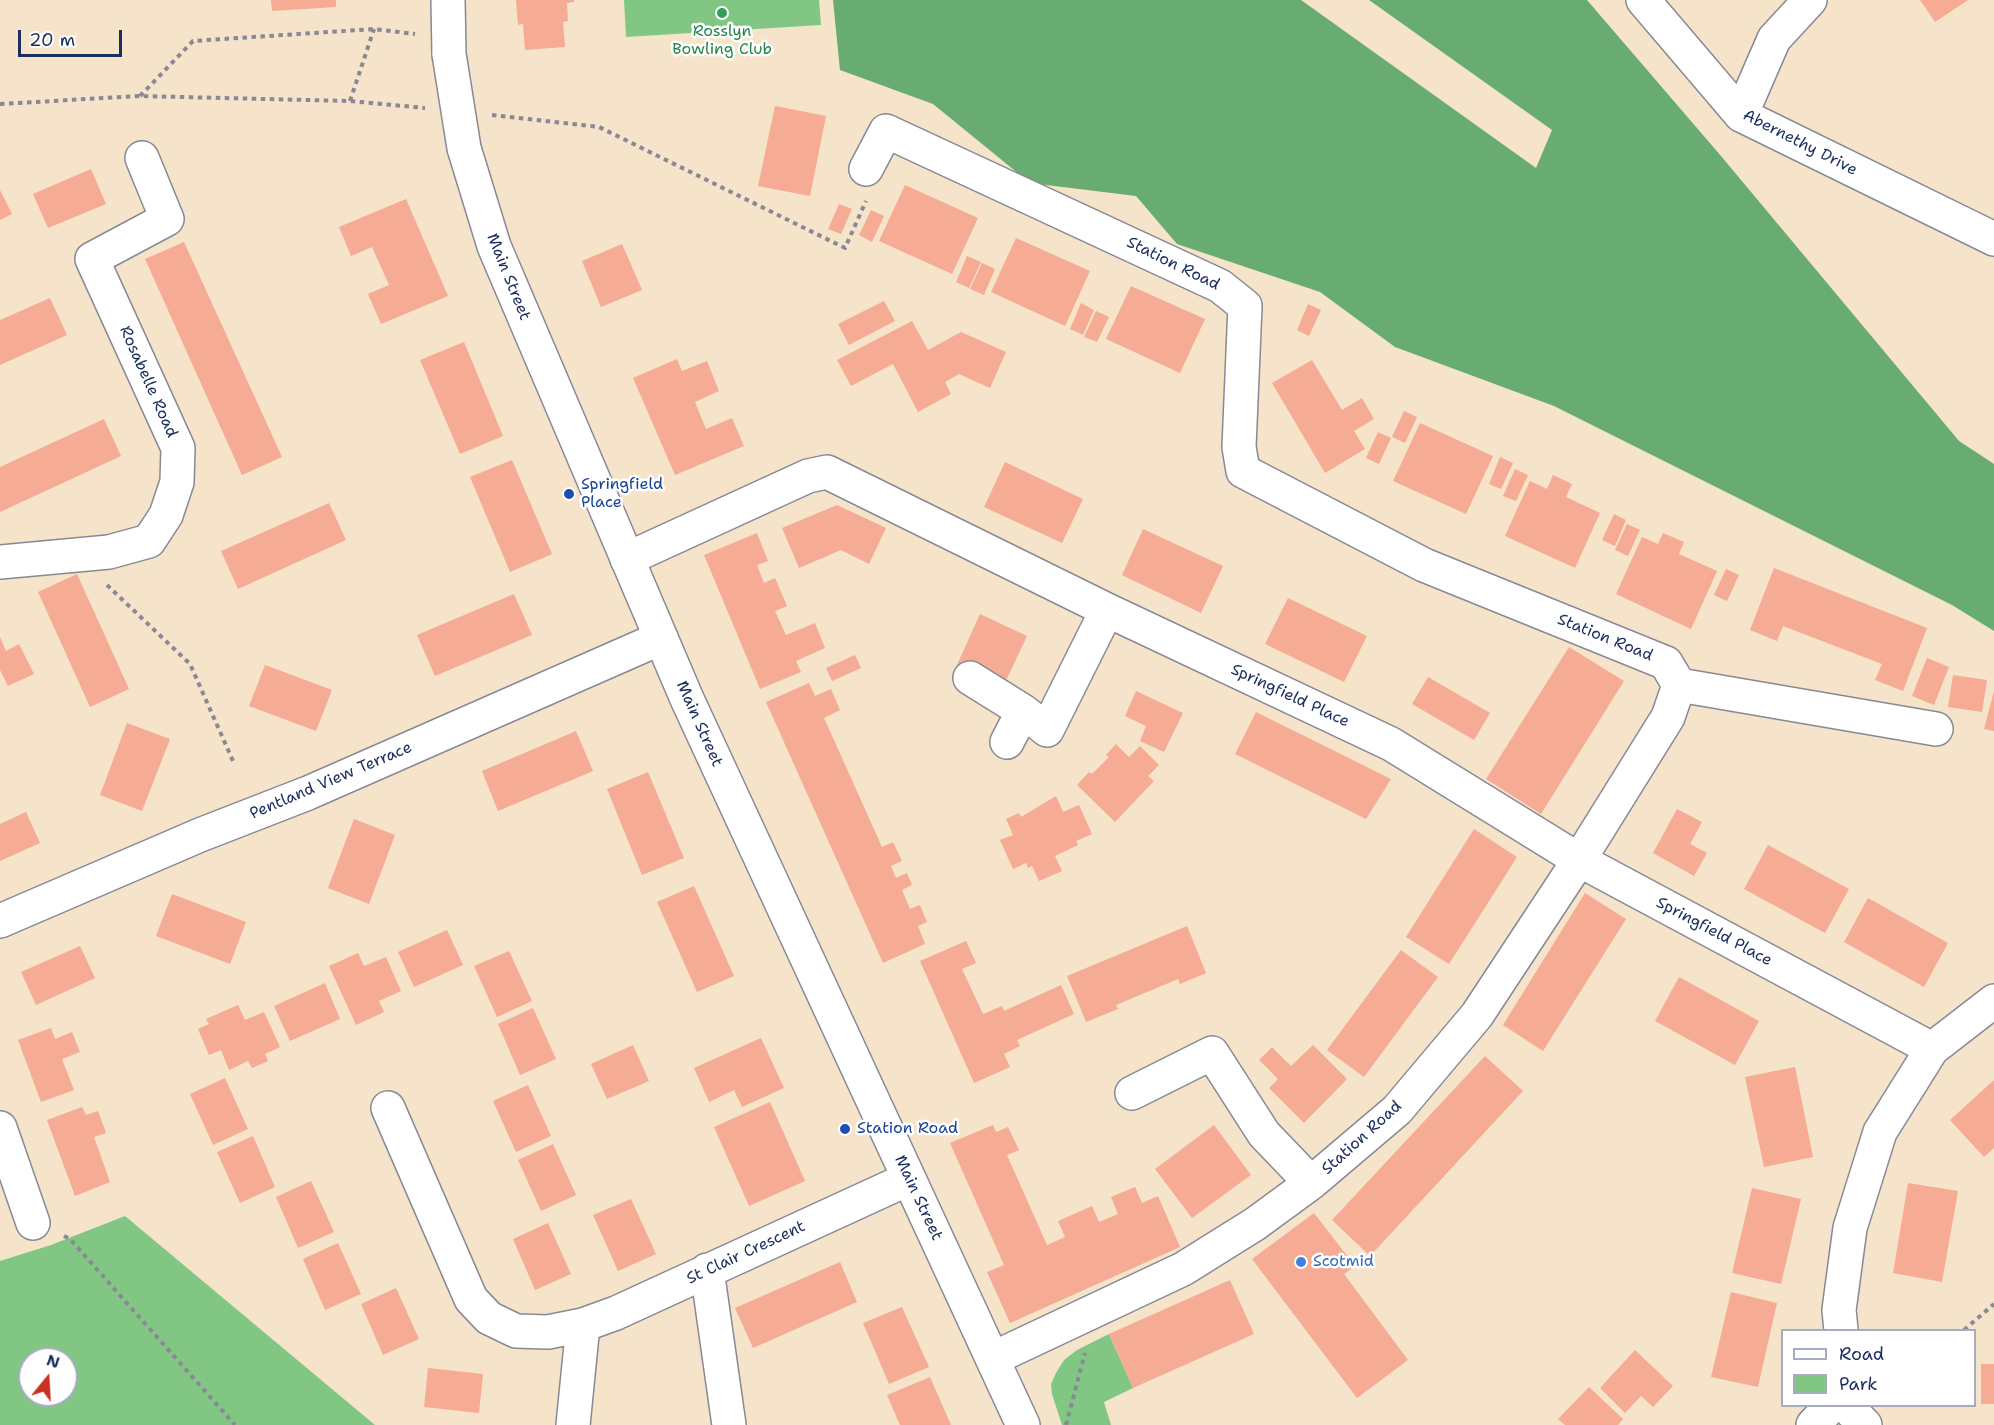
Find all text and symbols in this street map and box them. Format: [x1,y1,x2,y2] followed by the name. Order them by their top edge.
[715,6,729,20] marker: Rosslyn Bowling Club
[21,18,124,56] scale bar
[672,22,772,60] place label: Rosslyn Bowling Club
[29,28,75,52] text: 20 m
[1740,106,1860,180] street label: Abernethy Drive
[482,231,534,323] street label: Main Street
[1123,233,1223,295] street label: Station Road
[115,323,181,441] street label: Rosabelle Road
[581,475,663,513] place label: Springfield Place
[562,487,576,501] marker: Springfield Place
[1555,610,1655,666] street label: Station Road
[1228,660,1352,732] street label: Springfield Place
[672,678,726,770] street label: Main Street
[247,738,415,824] street label: Pentland View Terrace
[1653,893,1775,971] street label: Springfield Place
[1318,1097,1406,1179] street label: Station Road
[857,1119,958,1139] place label: Station Road
[838,1122,852,1136] marker: Station Road
[890,1152,946,1244] street label: Main Street
[684,1217,808,1289] street label: St Clair Crescent
[1313,1252,1374,1272] place label: Scotmid
[1294,1255,1308,1269] marker: Scotmid
[1781,1329,1976,1407] legend
[1839,1342,1884,1366] text: Road
[18,1347,78,1407] north arrow
[44,1349,62,1373] text: N
[1839,1372,1878,1396] text: Park

